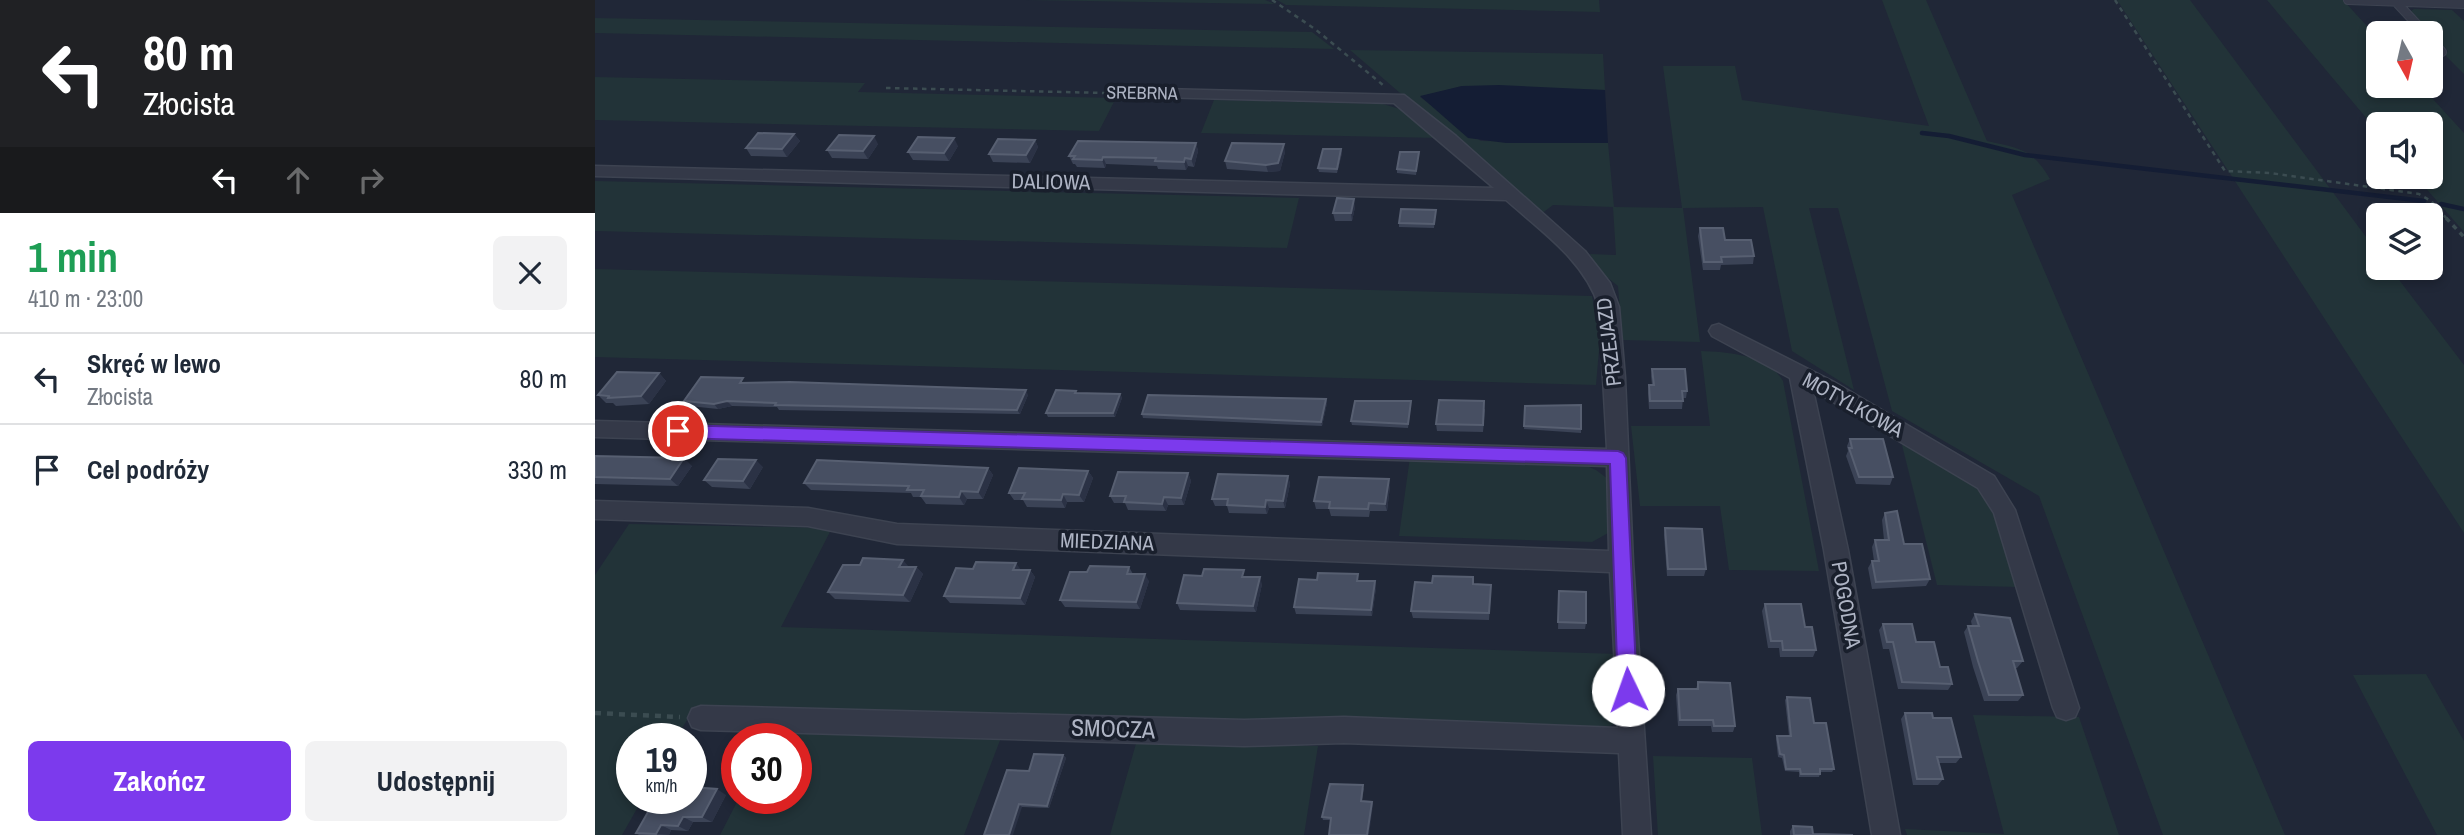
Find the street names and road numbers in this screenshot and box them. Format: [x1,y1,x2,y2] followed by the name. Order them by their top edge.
[1106,79,1178,106] street label: SREBRNA
[1011,166,1091,197] street label: DALIOWA
[1589,296,1628,388] street label: PRZEJAZD
[1798,365,1909,444] street label: MOTYLKOWA
[1060,525,1155,558] street label: MIEDZIANA
[1825,559,1869,651] street label: POGODNA
[1070,711,1157,745] street label: SMOCZA

